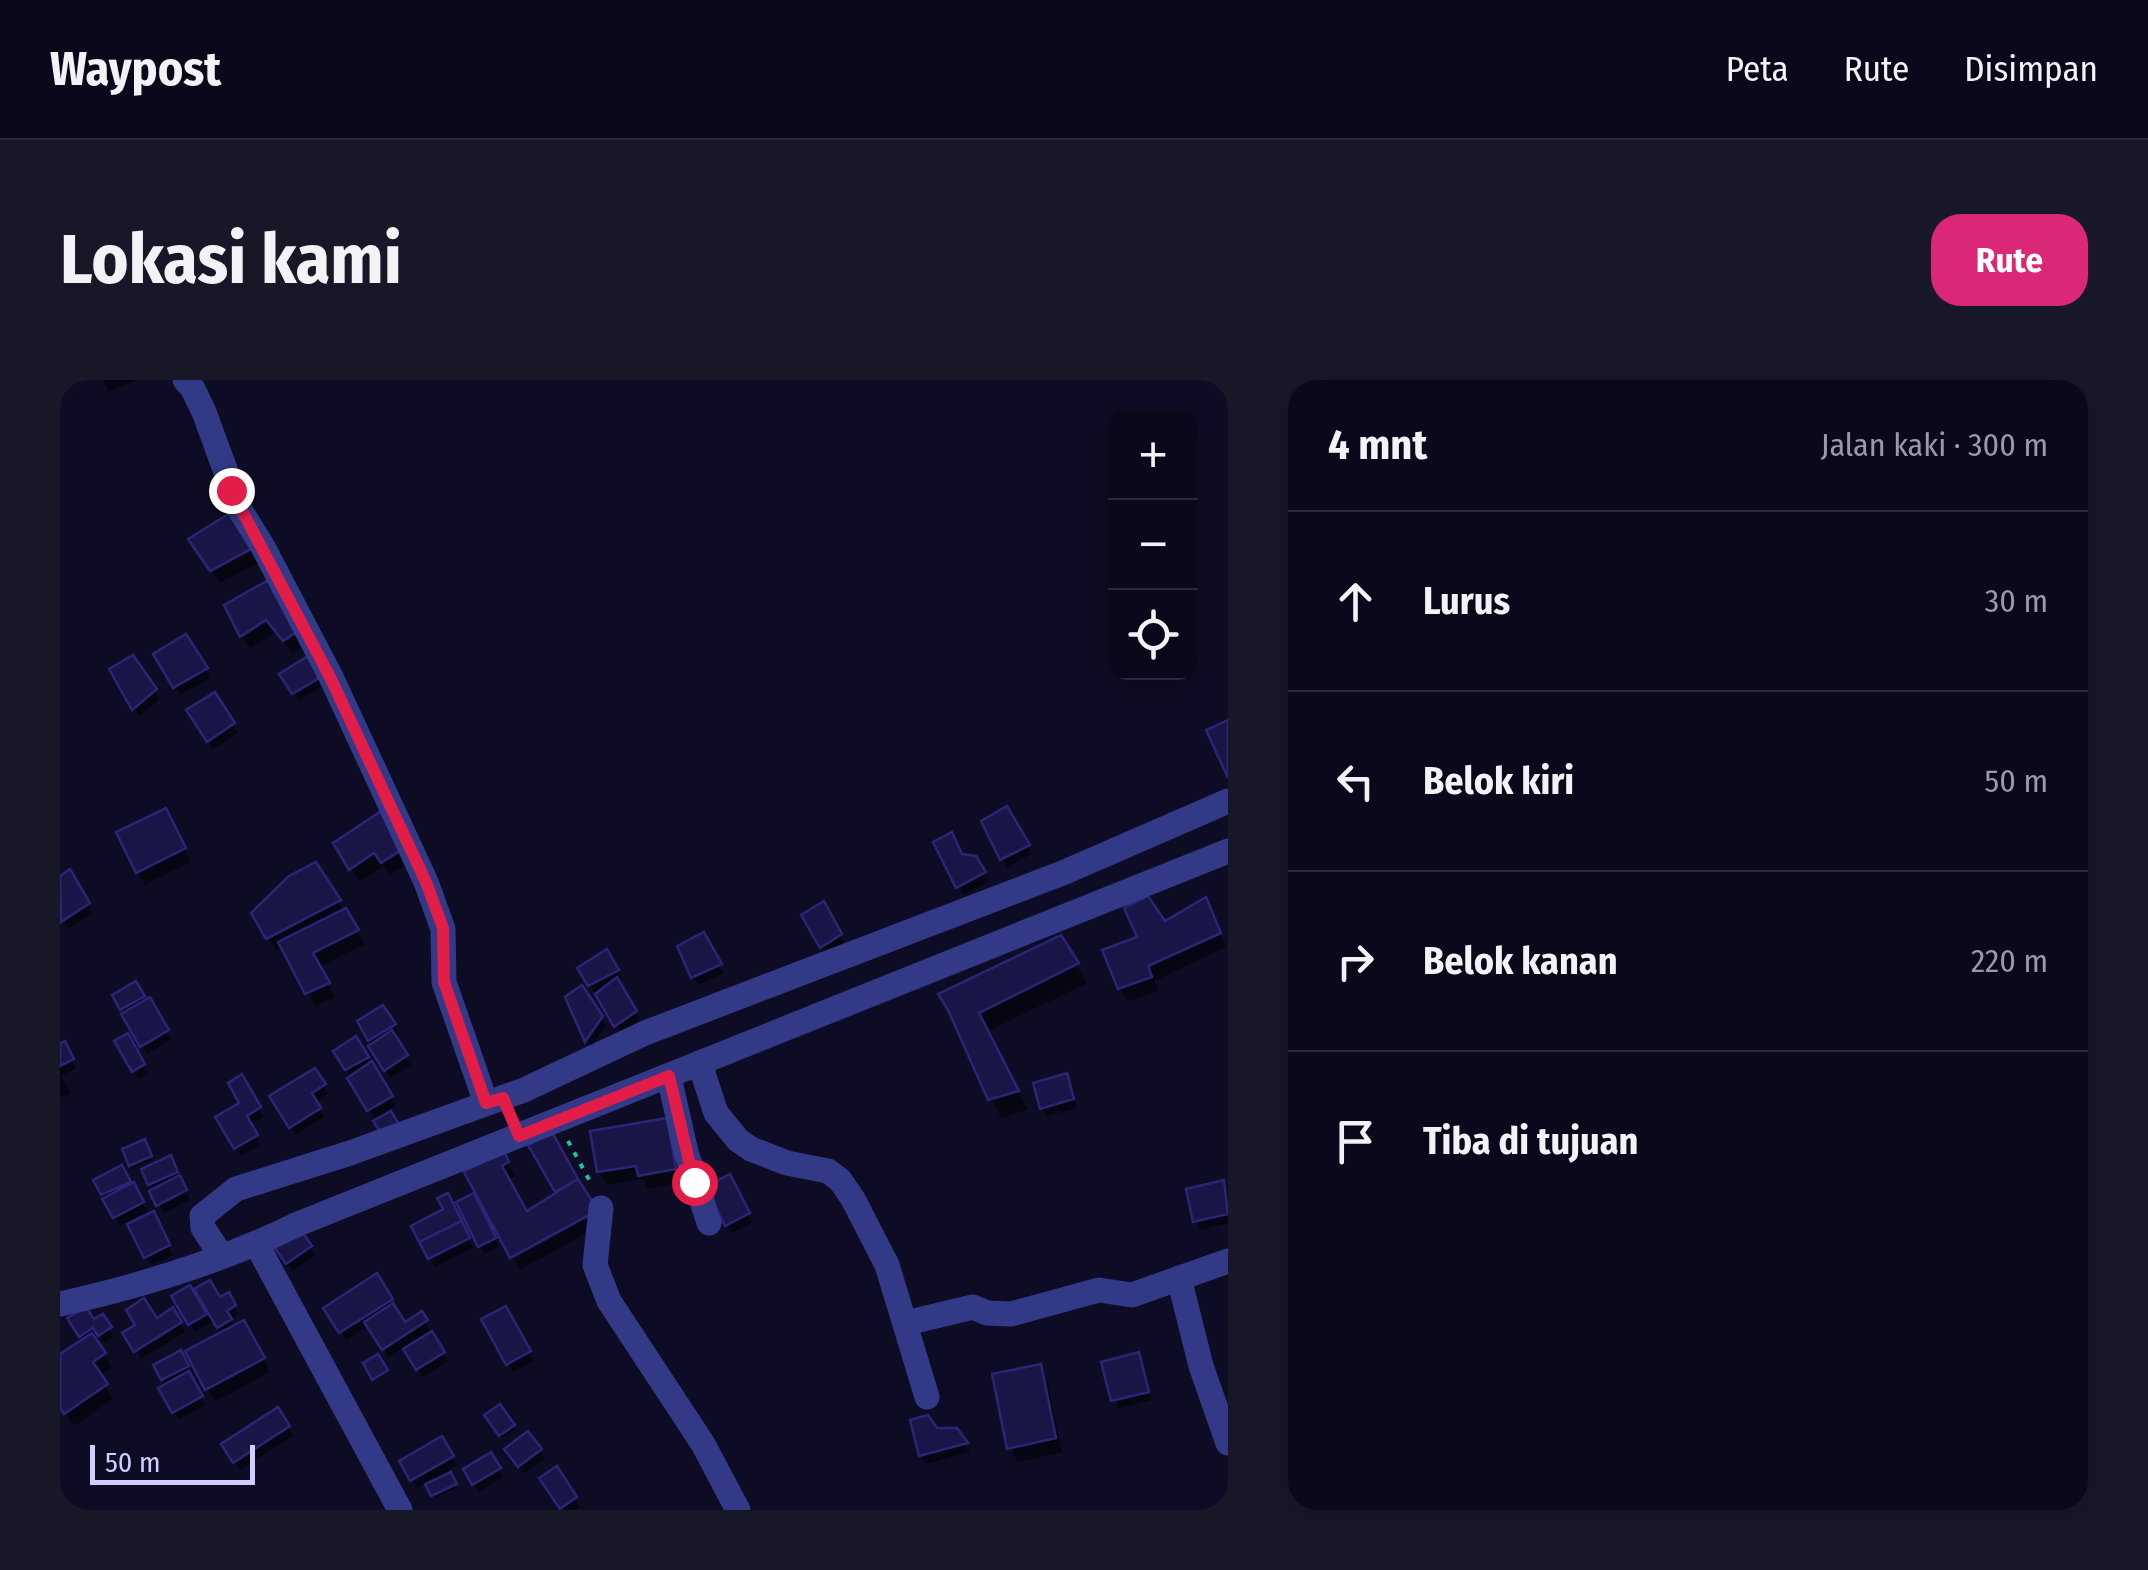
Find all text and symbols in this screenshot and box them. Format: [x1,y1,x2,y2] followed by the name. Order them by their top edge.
[50,40,221,98] text: Waypost
[1726,48,1789,90] text: Peta
[1844,48,1909,90] text: Rute
[1964,48,2098,90] text: Disimpan
[1931,214,2088,306] button: Rute
[60,218,402,302] text: Lokasi kami
[1108,410,1198,680] map controls
[1108,410,1198,500] button: +
[1328,420,1427,470] text: 4 mnt
[1821,426,2048,464] text: Jalan kaki · 300 m
[209,468,255,514] route end
[1108,500,1198,590] button: −
[1328,574,1383,629] icon: ahead
[1423,578,1510,624] text: Lurus
[1985,582,2048,620] text: 30 m
[1108,590,1198,680] button: locate
[1328,754,1383,809] icon: left
[1423,758,1574,804] text: Belok kiri
[1985,762,2048,800] text: 50 m
[1328,934,1383,989] icon: right
[1423,938,1618,984] text: Belok kanan
[1971,942,2048,980] text: 220 m
[1328,1114,1383,1169] icon: arrive
[1423,1118,1639,1164] text: Tiba di tujuan
[672,1160,718,1206] route start
[90,1440,255,1484] scale bar
[105,1446,161,1479] text: 50 m

